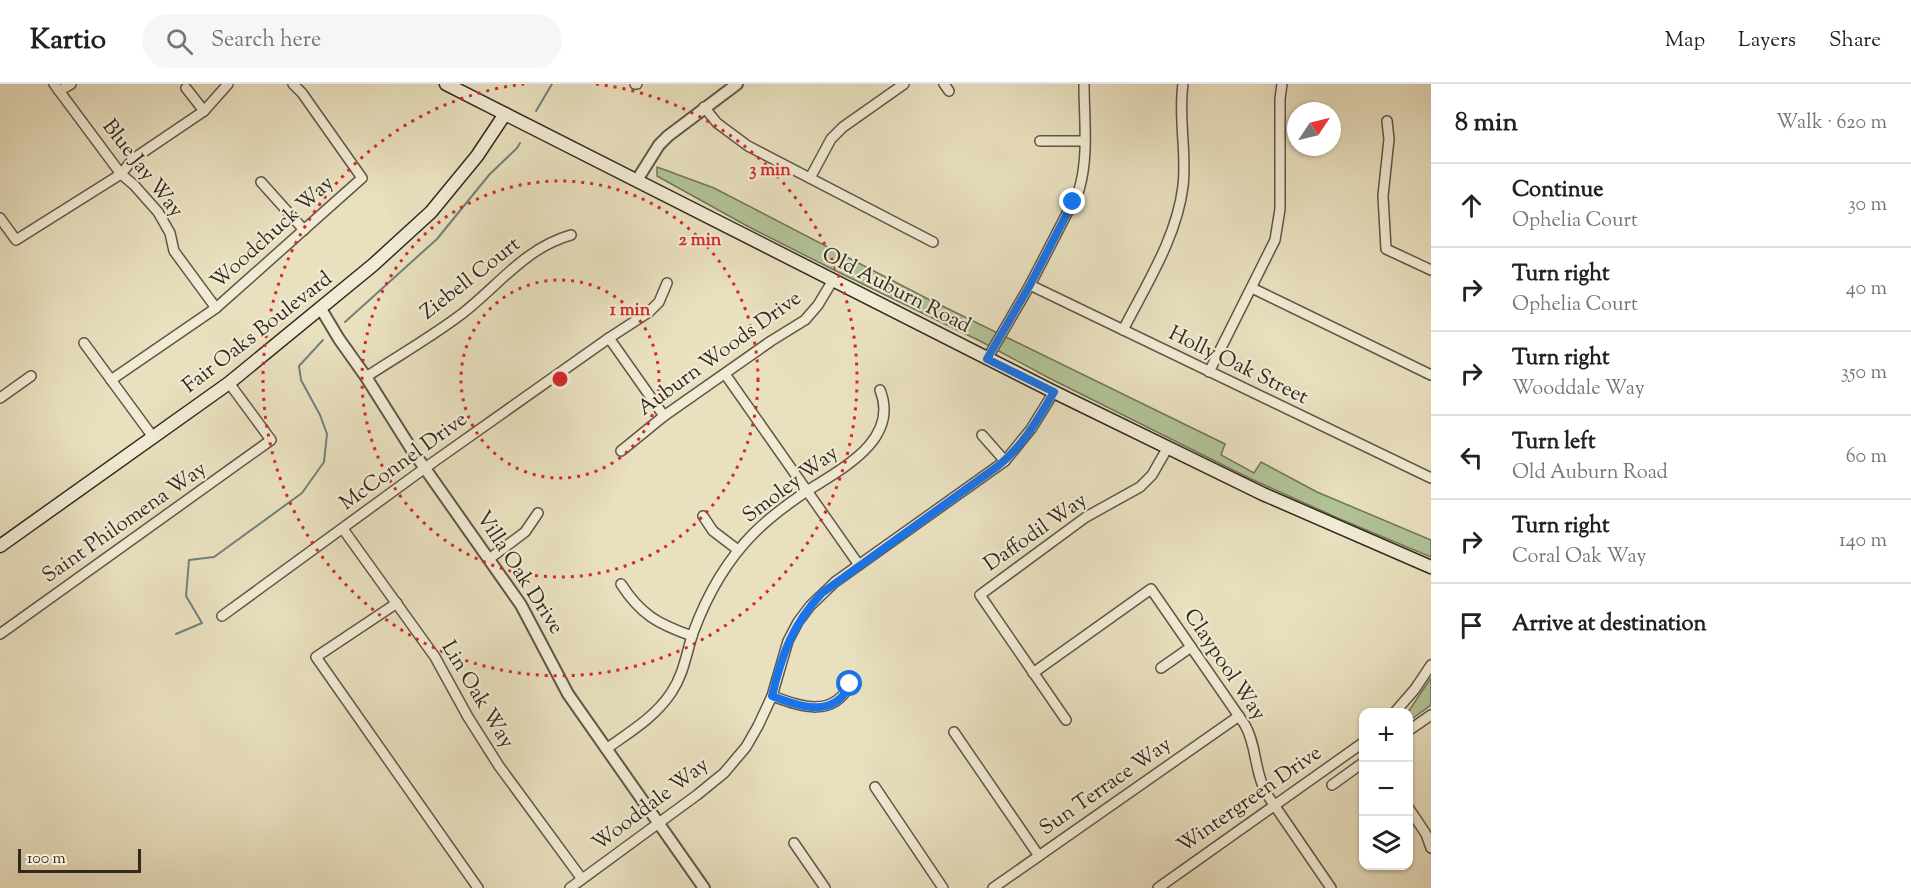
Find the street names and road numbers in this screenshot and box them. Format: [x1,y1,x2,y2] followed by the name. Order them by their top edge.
[94,113,190,225] street label: Blue Jay Way
[205,169,342,297] street label: Woodchuck Way
[415,230,527,328] street label: Ziebell Court
[816,240,976,342] street label: Old Auburn Road
[177,265,339,401] street label: Fair Oaks Boulevard
[632,284,808,424] street label: Auburn Woods Drive
[1163,319,1313,413] street label: Holly Oak Street
[334,405,474,519] street label: McConnel Drive
[737,439,846,531] street label: Smoley Way
[37,455,214,591] street label: Saint Philomena Way
[978,486,1094,580] street label: Daffodil Way
[468,505,570,641] street label: Villa Oak Drive
[1175,603,1273,727] street label: Claypool Way
[433,635,521,755] street label: Lin Oak Way
[1034,730,1179,844] street label: Sun Terrace Way
[1172,739,1328,861] street label: Wintergreen Drive
[586,751,716,859] street label: Wooddale Way

